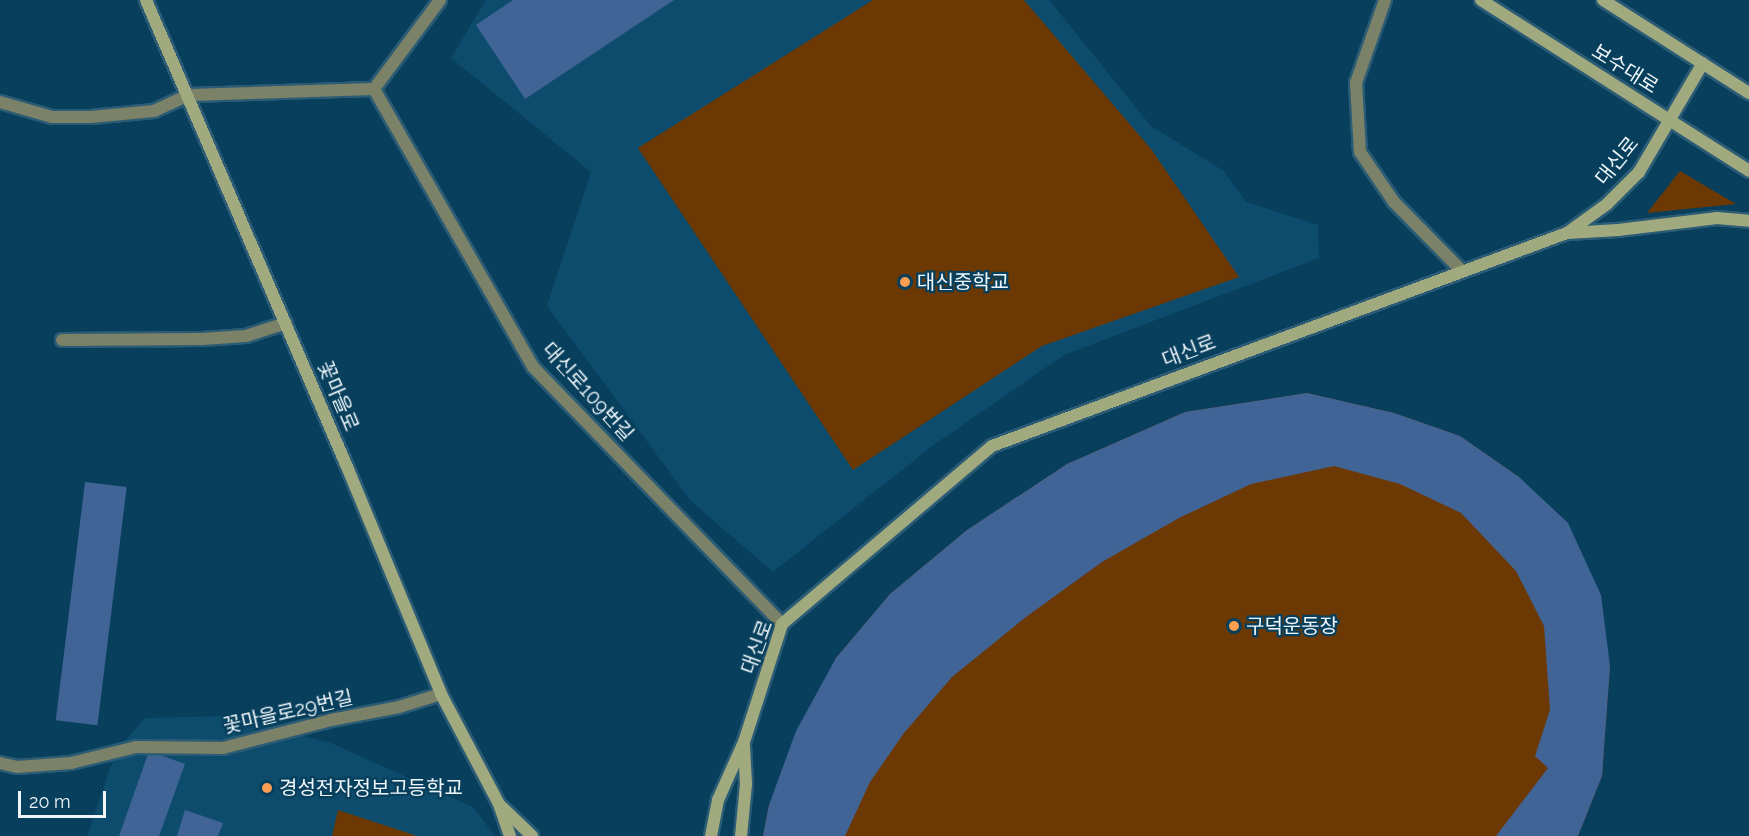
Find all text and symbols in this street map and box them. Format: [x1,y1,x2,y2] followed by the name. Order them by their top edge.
[1587,39,1663,99] street label: 보수대로
[1590,132,1644,190] street label: 대신로
[917,270,1009,294] place label: 대신중학교
[898,275,912,289] marker: 대신중학교
[1159,330,1219,372] street label: 대신로
[537,338,639,446] street label: 대신로109번길
[313,357,363,435] street label: 꽃마을로
[1246,614,1338,638] place label: 구덕운동장
[736,617,778,677] street label: 대신로
[1227,619,1241,633] marker: 구덕운동장
[221,685,355,739] street label: 꽃마을로29번길
[279,776,463,800] place label: 경성전자정보고등학교
[21,779,110,817] scale bar
[260,781,274,795] marker: 경성전자정보고등학교
[29,791,71,812] text: 20 m

